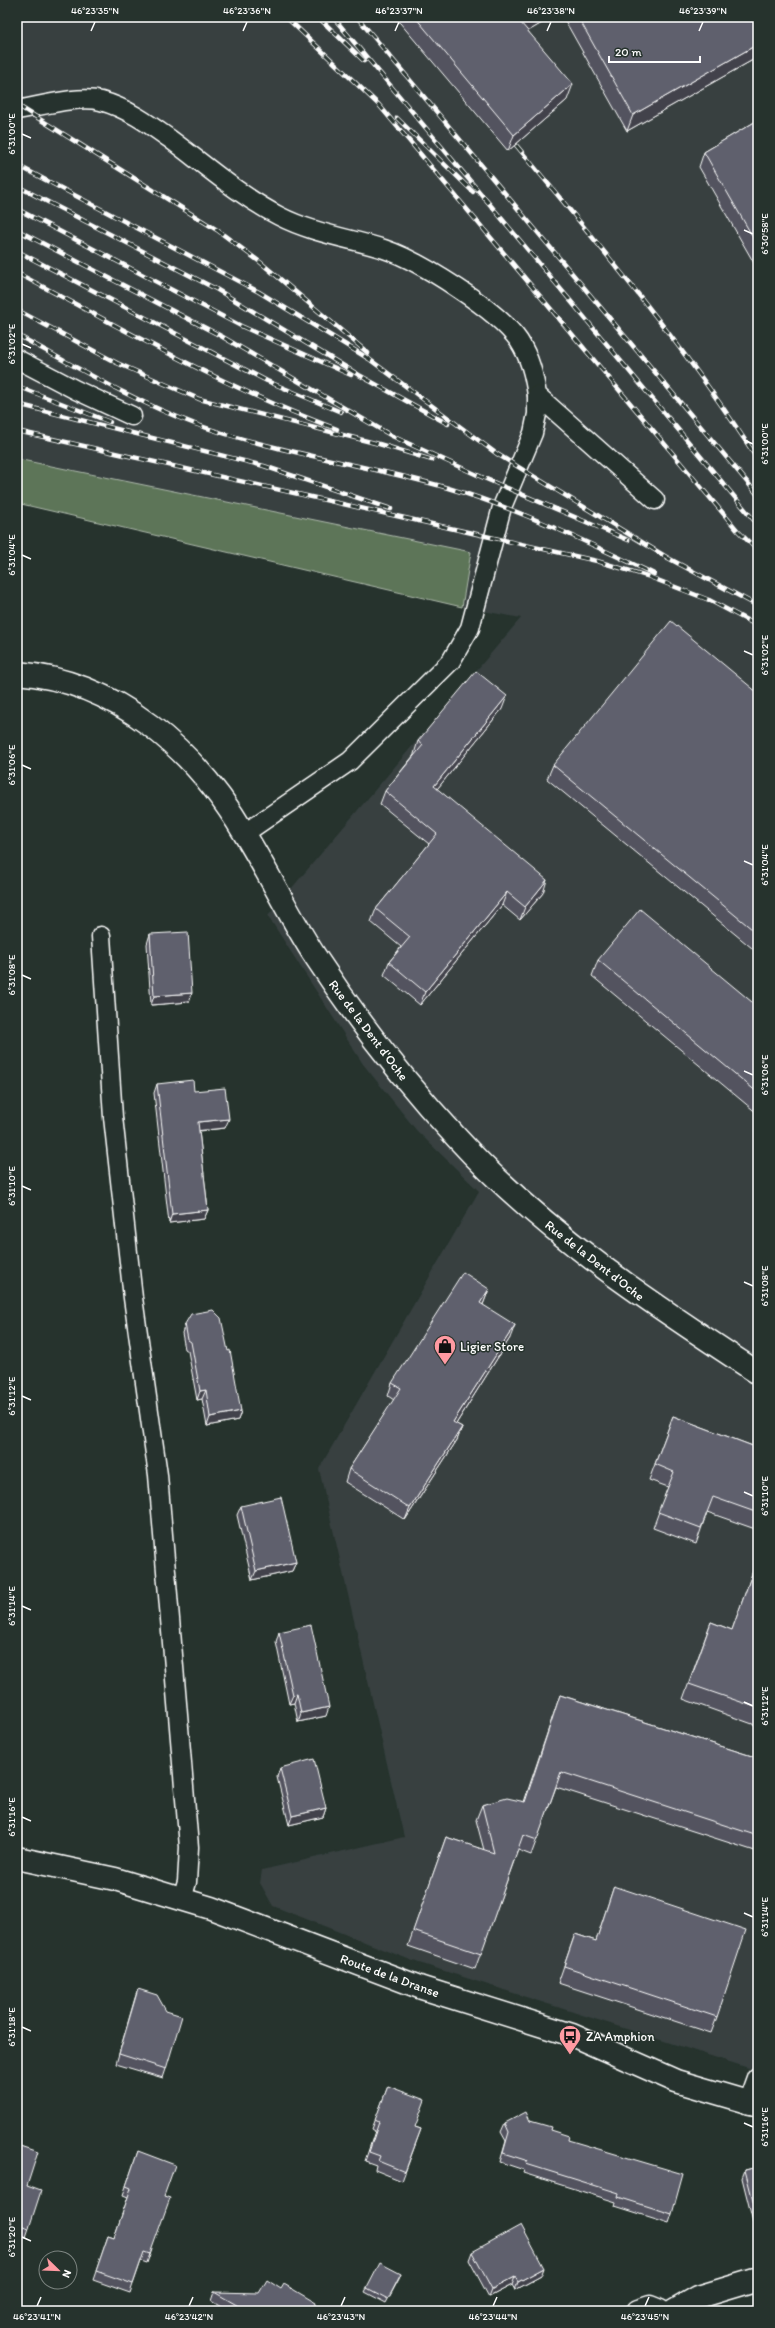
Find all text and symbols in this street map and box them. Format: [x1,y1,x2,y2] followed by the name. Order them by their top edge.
[71,4,119,17] text: 46°23'35"N
[223,4,271,17] text: 46°23'36"N
[375,4,423,17] text: 46°23'37"N
[527,4,575,17] text: 46°23'38"N
[679,4,727,17] text: 46°23'39"N
[609,38,700,64] scale bar
[615,45,642,59] text: 20 m
[5,113,18,155] text: 6°31'00"E
[758,213,771,255] text: 6°30'58"E
[5,323,18,364] text: 6°31'02"E
[758,423,771,465] text: 6°31'00"E
[5,534,18,576] text: 6°31'04"E
[758,634,771,675] text: 6°31'02"E
[5,744,18,785] text: 6°31'06"E
[758,844,771,886] text: 6°31'04"E
[5,954,18,996] text: 6°31'08"E
[326,977,411,1084] street label: Rue de la Dent d'Oche
[758,1054,771,1095] text: 6°31'06"E
[5,1165,18,1206] text: 6°31'10"E
[542,1217,647,1304] street label: Rue de la Dent d'Oche
[758,1265,771,1307] text: 6°31'08"E
[432,1333,458,1366] shop icon: Ligier Store
[460,1339,524,1354] place label: Ligier Store
[5,1376,18,1416] text: 6°31'12"E
[758,1475,771,1516] text: 6°31'10"E
[5,1586,18,1626] text: 6°31'14"E
[758,1686,771,1726] text: 6°31'12"E
[5,1797,18,1837] text: 6°31'16"E
[758,1897,771,1937] text: 6°31'14"E
[338,1951,441,2000] street label: Route de la Dranse
[5,2007,18,2047] text: 6°31'18"E
[557,2023,583,2056] bus stop icon: ZA Amphion
[586,2029,655,2044] place label: ZA Amphion
[758,2107,771,2147] text: 6°31'16"E
[5,2216,18,2257] text: 6°31'20"E
[38,2250,78,2290] north arrow
[59,2268,74,2280] text: N
[13,2310,61,2323] text: 46°23'41"N
[165,2310,213,2323] text: 46°23'42"N
[317,2310,366,2323] text: 46°23'43"N
[468,2310,518,2323] text: 46°23'44"N
[621,2310,669,2323] text: 46°23'45"N

